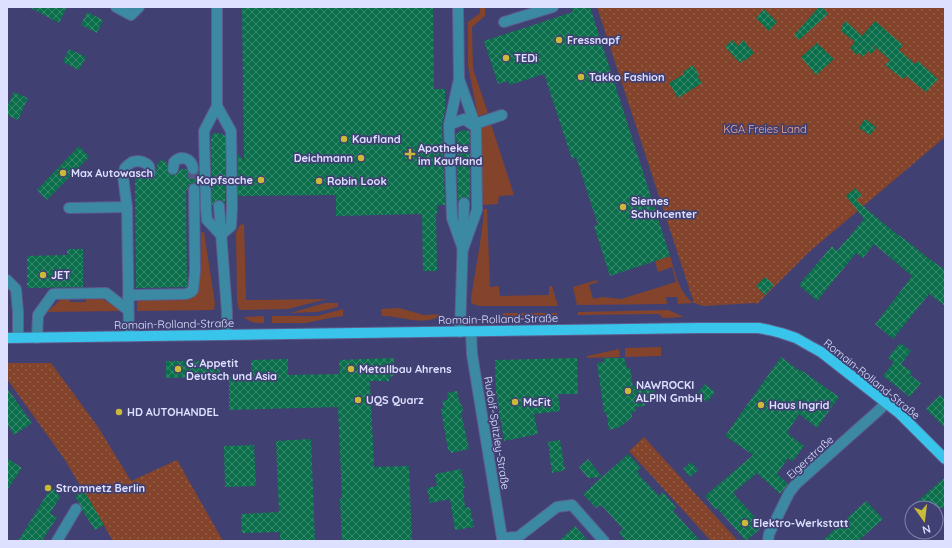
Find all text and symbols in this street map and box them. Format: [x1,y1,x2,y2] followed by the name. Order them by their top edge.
[567,33,620,47] place label: Fressnapf
[554,35,564,45] marker: Fressnapf
[514,51,538,65] place label: TEDi
[501,53,511,63] marker: TEDi
[589,70,665,84] place label: Takko Fashion
[576,72,586,82] marker: Takko Fashion
[723,122,807,136] park label: KGA Freies Land
[352,132,401,146] place label: Kaufland
[339,134,349,144] marker: Kaufland
[418,141,483,168] place label: Apotheke im Kaufland
[405,149,415,159] marker: Apotheke im Kaufland
[294,151,353,165] place label: Deichmann
[356,153,366,163] marker: Deichmann
[71,166,153,180] place label: Max Autowasch
[58,168,68,178] marker: Max Autowasch
[196,173,254,187] place label: Kopfsache
[327,174,387,188] place label: Robin Look
[256,175,266,185] marker: Kopfsache
[314,176,324,186] marker: Robin Look
[631,194,697,221] place label: Siemes Schuhcenter
[618,202,628,212] marker: Siemes Schuhcenter
[51,268,70,282] place label: JET
[38,270,48,280] marker: JET
[438,311,558,327] street label: Romain-Rolland-Straße
[114,316,234,332] street label: Romain-Rolland-Straße
[821,336,923,422] street label: Romain-Rolland-Straße
[186,356,277,383] place label: G. Appetit Deutsch und Asia
[359,362,451,376] place label: Metallbau Ahrens
[173,364,183,374] marker: G. Appetit Deutsch und Asia
[346,364,356,374] marker: Metallbau Ahrens
[481,375,513,491] street label: Rudolf-Spitzley-Straße
[636,378,703,405] place label: NAWROCKI ALPIN GmbH
[623,386,633,396] marker: NAWROCKI ALPIN GmbH
[366,393,424,407] place label: UQS Quarz
[353,395,363,405] marker: UQS Quarz
[523,395,551,409] place label: McFit
[510,397,520,407] marker: McFit
[769,398,830,412] place label: Haus Ingrid
[756,400,766,410] marker: Haus Ingrid
[127,405,219,419] place label: HD AUTOHANDEL
[114,407,124,417] marker: HD AUTOHANDEL
[784,432,836,482] street label: Eigerstraße
[56,481,145,495] place label: Stromnetz Berlin
[43,483,53,493] marker: Stromnetz Berlin
[904,500,944,540] north arrow
[753,516,849,530] place label: Elektro-Werkstatt
[740,518,750,528] marker: Elektro-Werkstatt
[921,522,932,537] text: N

